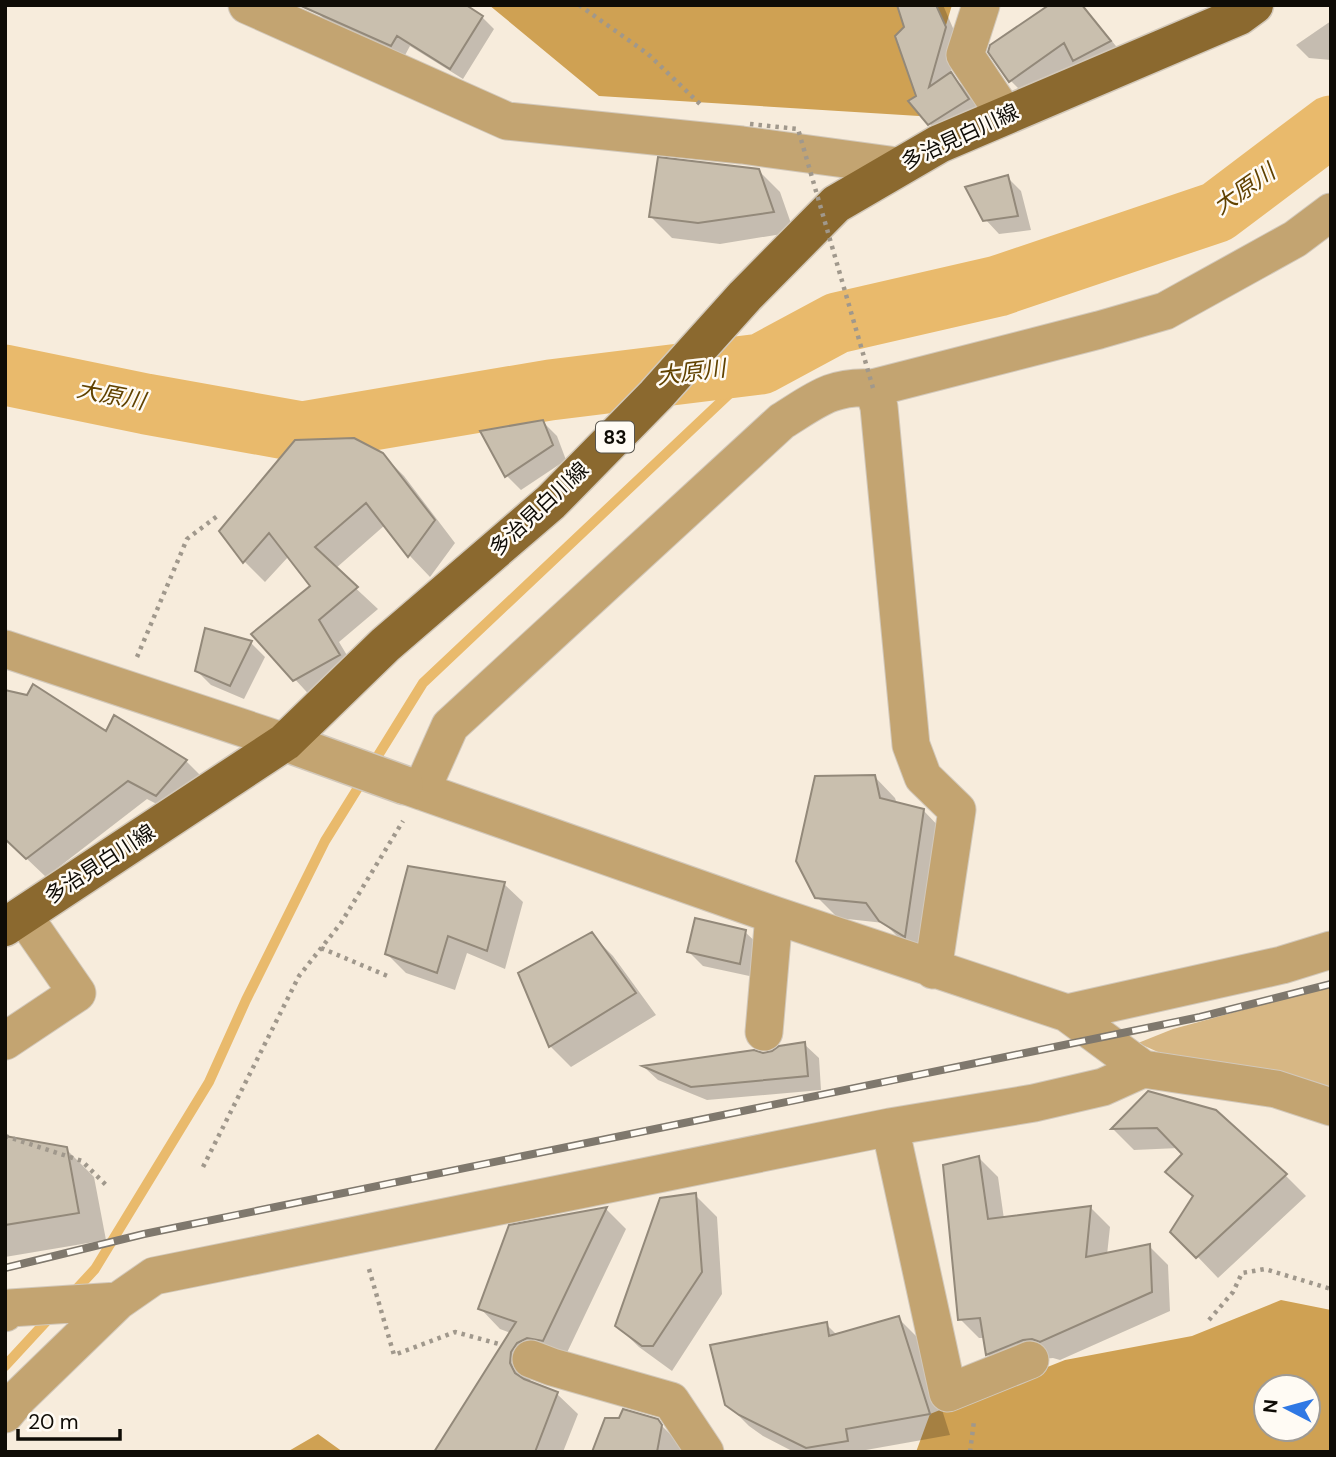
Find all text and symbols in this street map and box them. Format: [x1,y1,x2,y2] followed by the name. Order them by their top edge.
[897,98,1023,176] street label: 多治見白川線
[1207,155,1283,221] water label: 大原川
[655,353,730,391] water label: 大原川
[74,374,151,417] water label: 大原川
[596,422,634,452] road number: 83
[483,456,595,562] street label: 多治見白川線
[40,818,160,910] street label: 多治見白川線
[1252,1373,1322,1443] north arrow
[18,1398,119,1442] scale bar
[1257,1398,1284,1414] text: N
[28,1408,79,1436] text: 20 m

